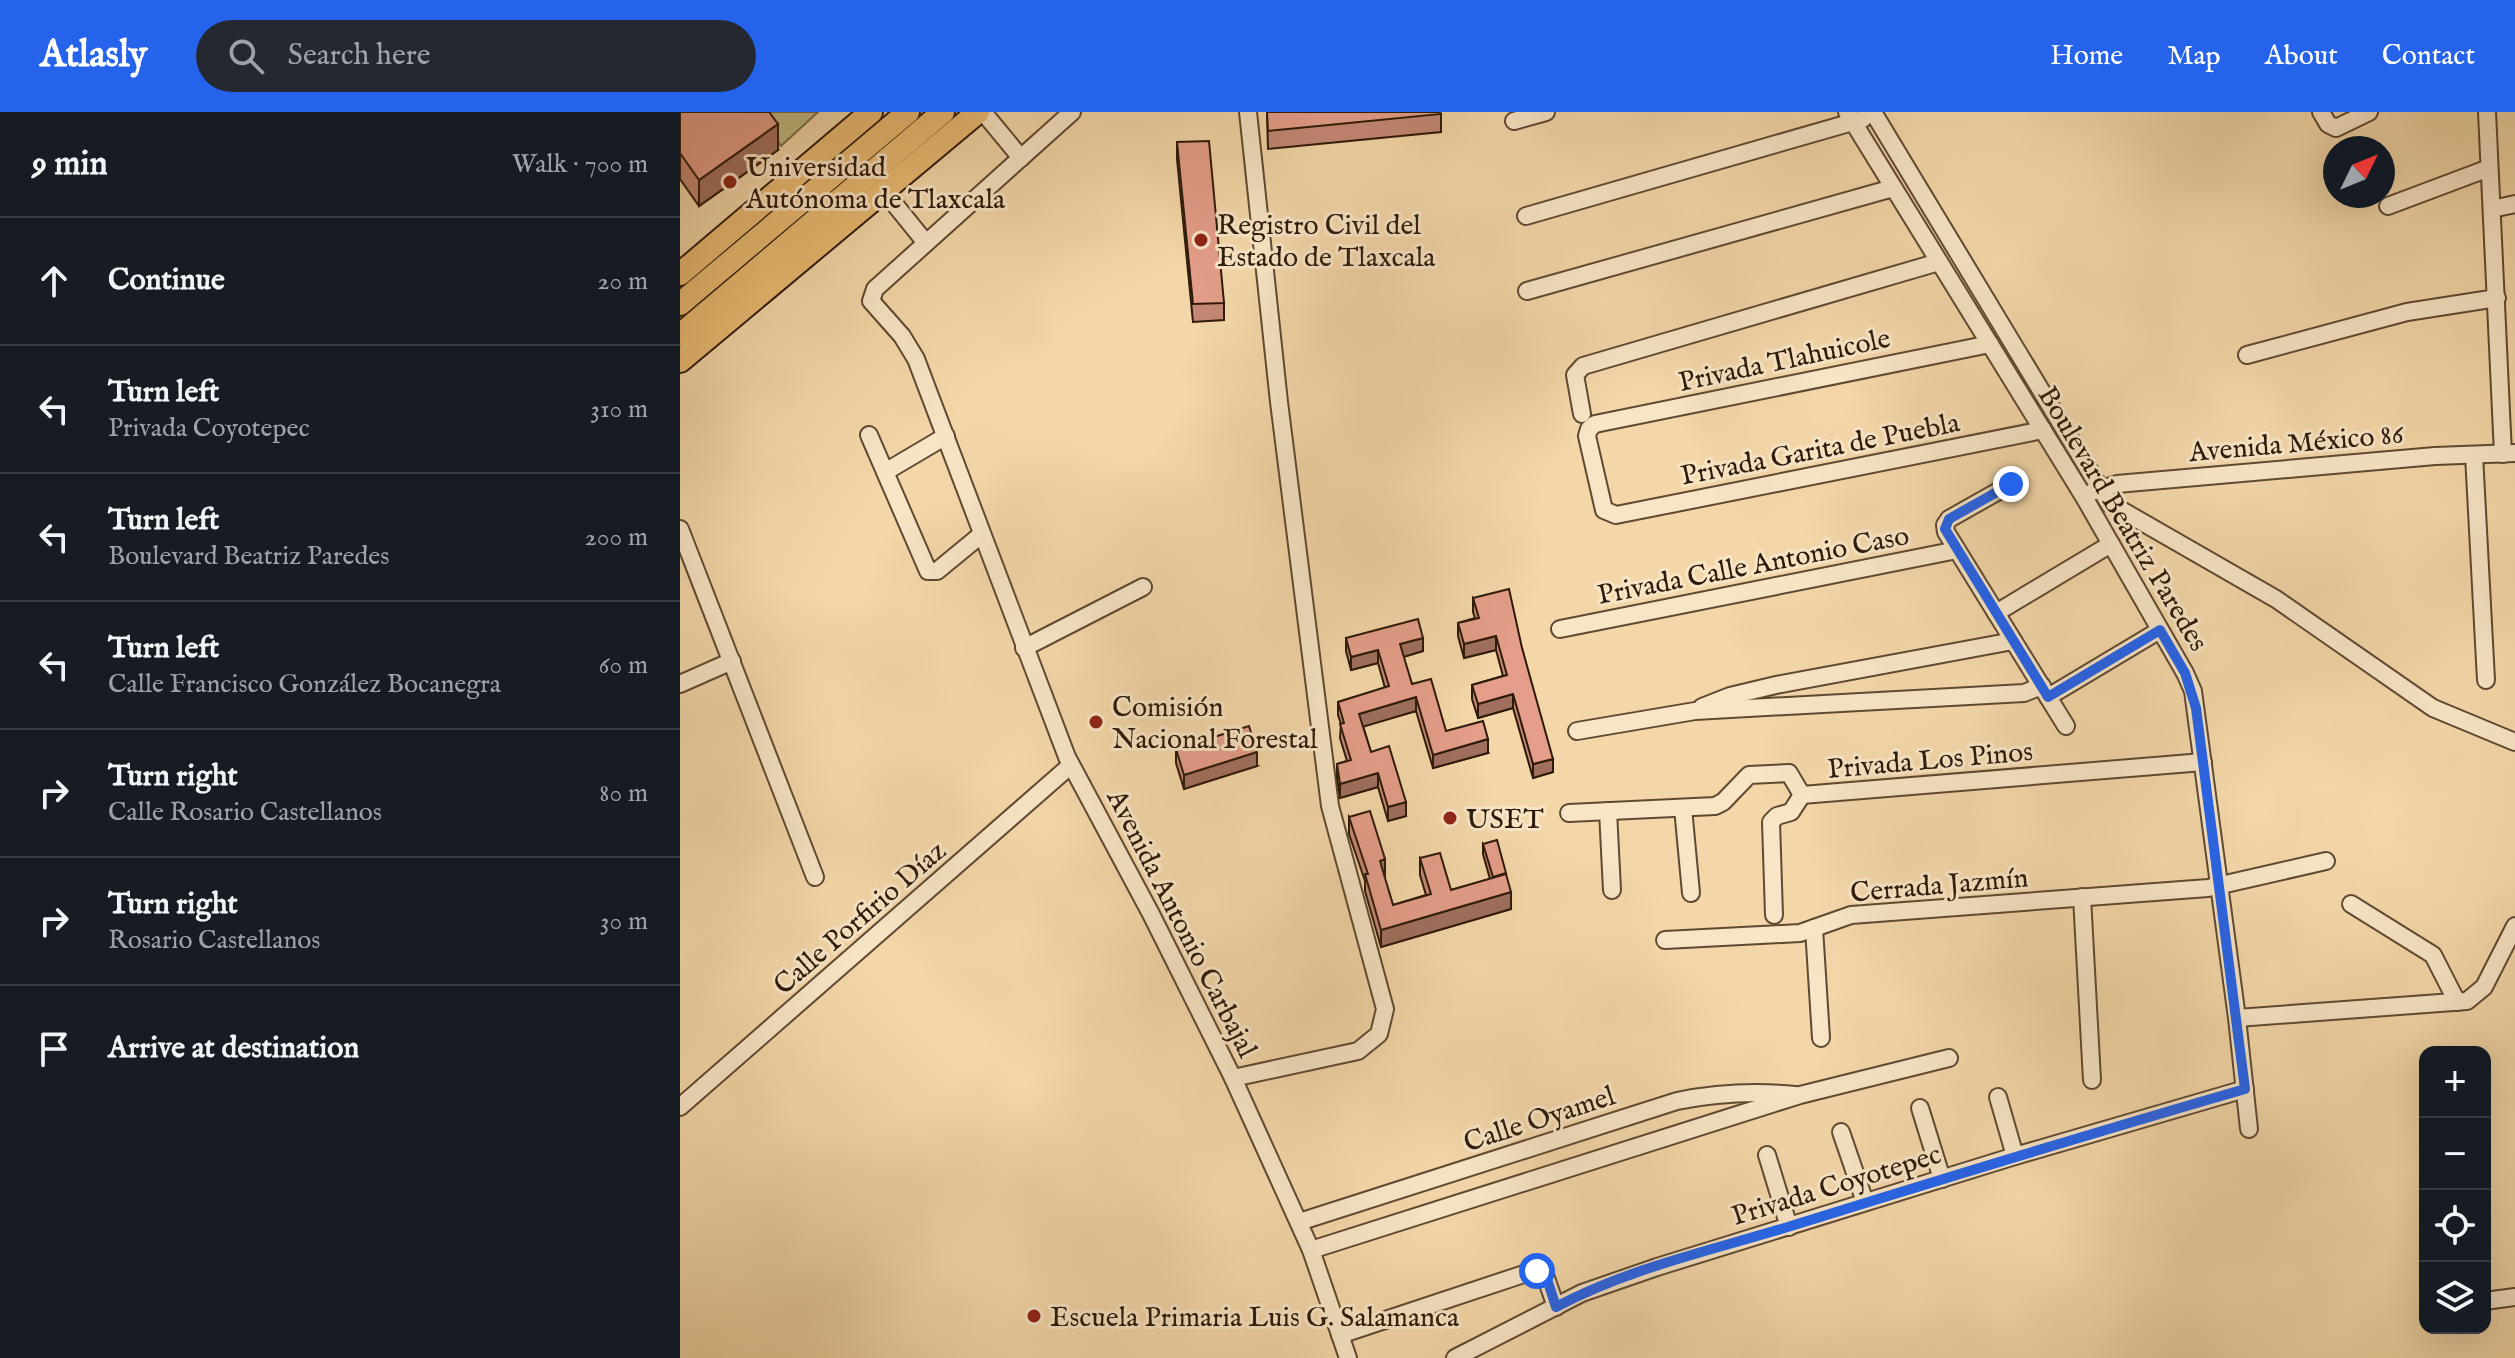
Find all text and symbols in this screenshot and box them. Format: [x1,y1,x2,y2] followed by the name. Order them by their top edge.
[196,20,756,92] search box
[40,32,148,80] text: Atlasly
[224,34,268,78] icon: search
[288,37,431,75] text: Search here
[2050,39,2123,74] text: Home
[2167,39,2221,74] text: Map
[2265,39,2338,74] text: About
[2382,39,2475,74] text: Contact
[2323,136,2395,208] north arrow
[32,143,108,186] text: 9 min
[512,148,648,181] text: Walk · 700 m
[745,151,1006,218] place label: Universidad Autónoma de Tlaxcala
[721,173,739,191] marker: Universidad Autónoma de Tlaxcala
[1217,209,1436,276] place label: Registro Civil del Estado de Tlaxcala
[1192,231,1210,249] marker: Registro Civil del Estado de Tlaxcala
[32,259,76,303] icon: ahead
[108,262,225,300] text: Continue
[597,265,648,298] text: 20 m
[1675,322,1894,401] street label: Privada Tlahuicole
[108,374,219,412] text: Turn left
[2029,380,2215,658] street label: Boulevard Beatriz Paredes
[32,387,76,431] icon: left
[590,393,648,426] text: 310 m
[1678,406,1964,495] street label: Privada Garita de Puebla
[108,412,310,445] text: Privada Coyotepec
[2187,418,2406,471] street label: Avenida México 86
[1993,466,2029,502] route end
[108,502,219,540] text: Turn left
[32,515,76,559] icon: left
[1595,519,1912,614] street label: Privada Calle Antonio Caso
[584,521,648,554] text: 200 m
[108,540,389,573] text: Boulevard Beatriz Paredes
[108,630,219,668] text: Turn left
[32,643,76,687] icon: left
[599,649,648,682] text: 60 m
[108,668,501,701] text: Calle Francisco González Bocanegra
[1112,691,1318,758] place label: Comisión Nacional Forestal
[1087,713,1105,731] marker: Comisión Nacional Forestal
[1826,735,2034,788] street label: Privada Los Pinos
[108,758,238,796] text: Turn right
[32,771,76,815] icon: right
[599,777,648,810] text: 80 m
[1097,783,1264,1064] street label: Avenida Antonio Carbajal
[108,796,382,829] text: Calle Rosario Castellanos
[1466,803,1544,838] place label: USET
[1441,809,1459,827] marker: USET
[767,834,954,1003] street label: Calle Porfirio Díaz
[1849,861,2030,912] street label: Cerrada Jazmín
[108,886,238,924] text: Turn right
[32,899,76,943] icon: right
[600,905,648,938] text: 30 m
[108,924,320,957] text: Rosario Castellanos
[32,1027,76,1071] icon: arrive
[108,1030,359,1068] text: Arrive at destination
[2419,1046,2491,1334] map controls
[2419,1046,2491,1118] button: +
[1460,1079,1620,1161] street label: Calle Oyamel
[2419,1118,2491,1190] button: −
[1728,1138,1946,1235] street label: Privada Coyotepec
[2419,1190,2491,1262] button: locate
[1519,1253,1555,1289] route start
[2419,1262,2491,1334] button: layers
[1050,1301,1460,1336] place label: Escuela Primaria Luis G. Salamanca
[1025,1307,1043,1325] marker: Escuela Primaria Luis G. Salamanca

